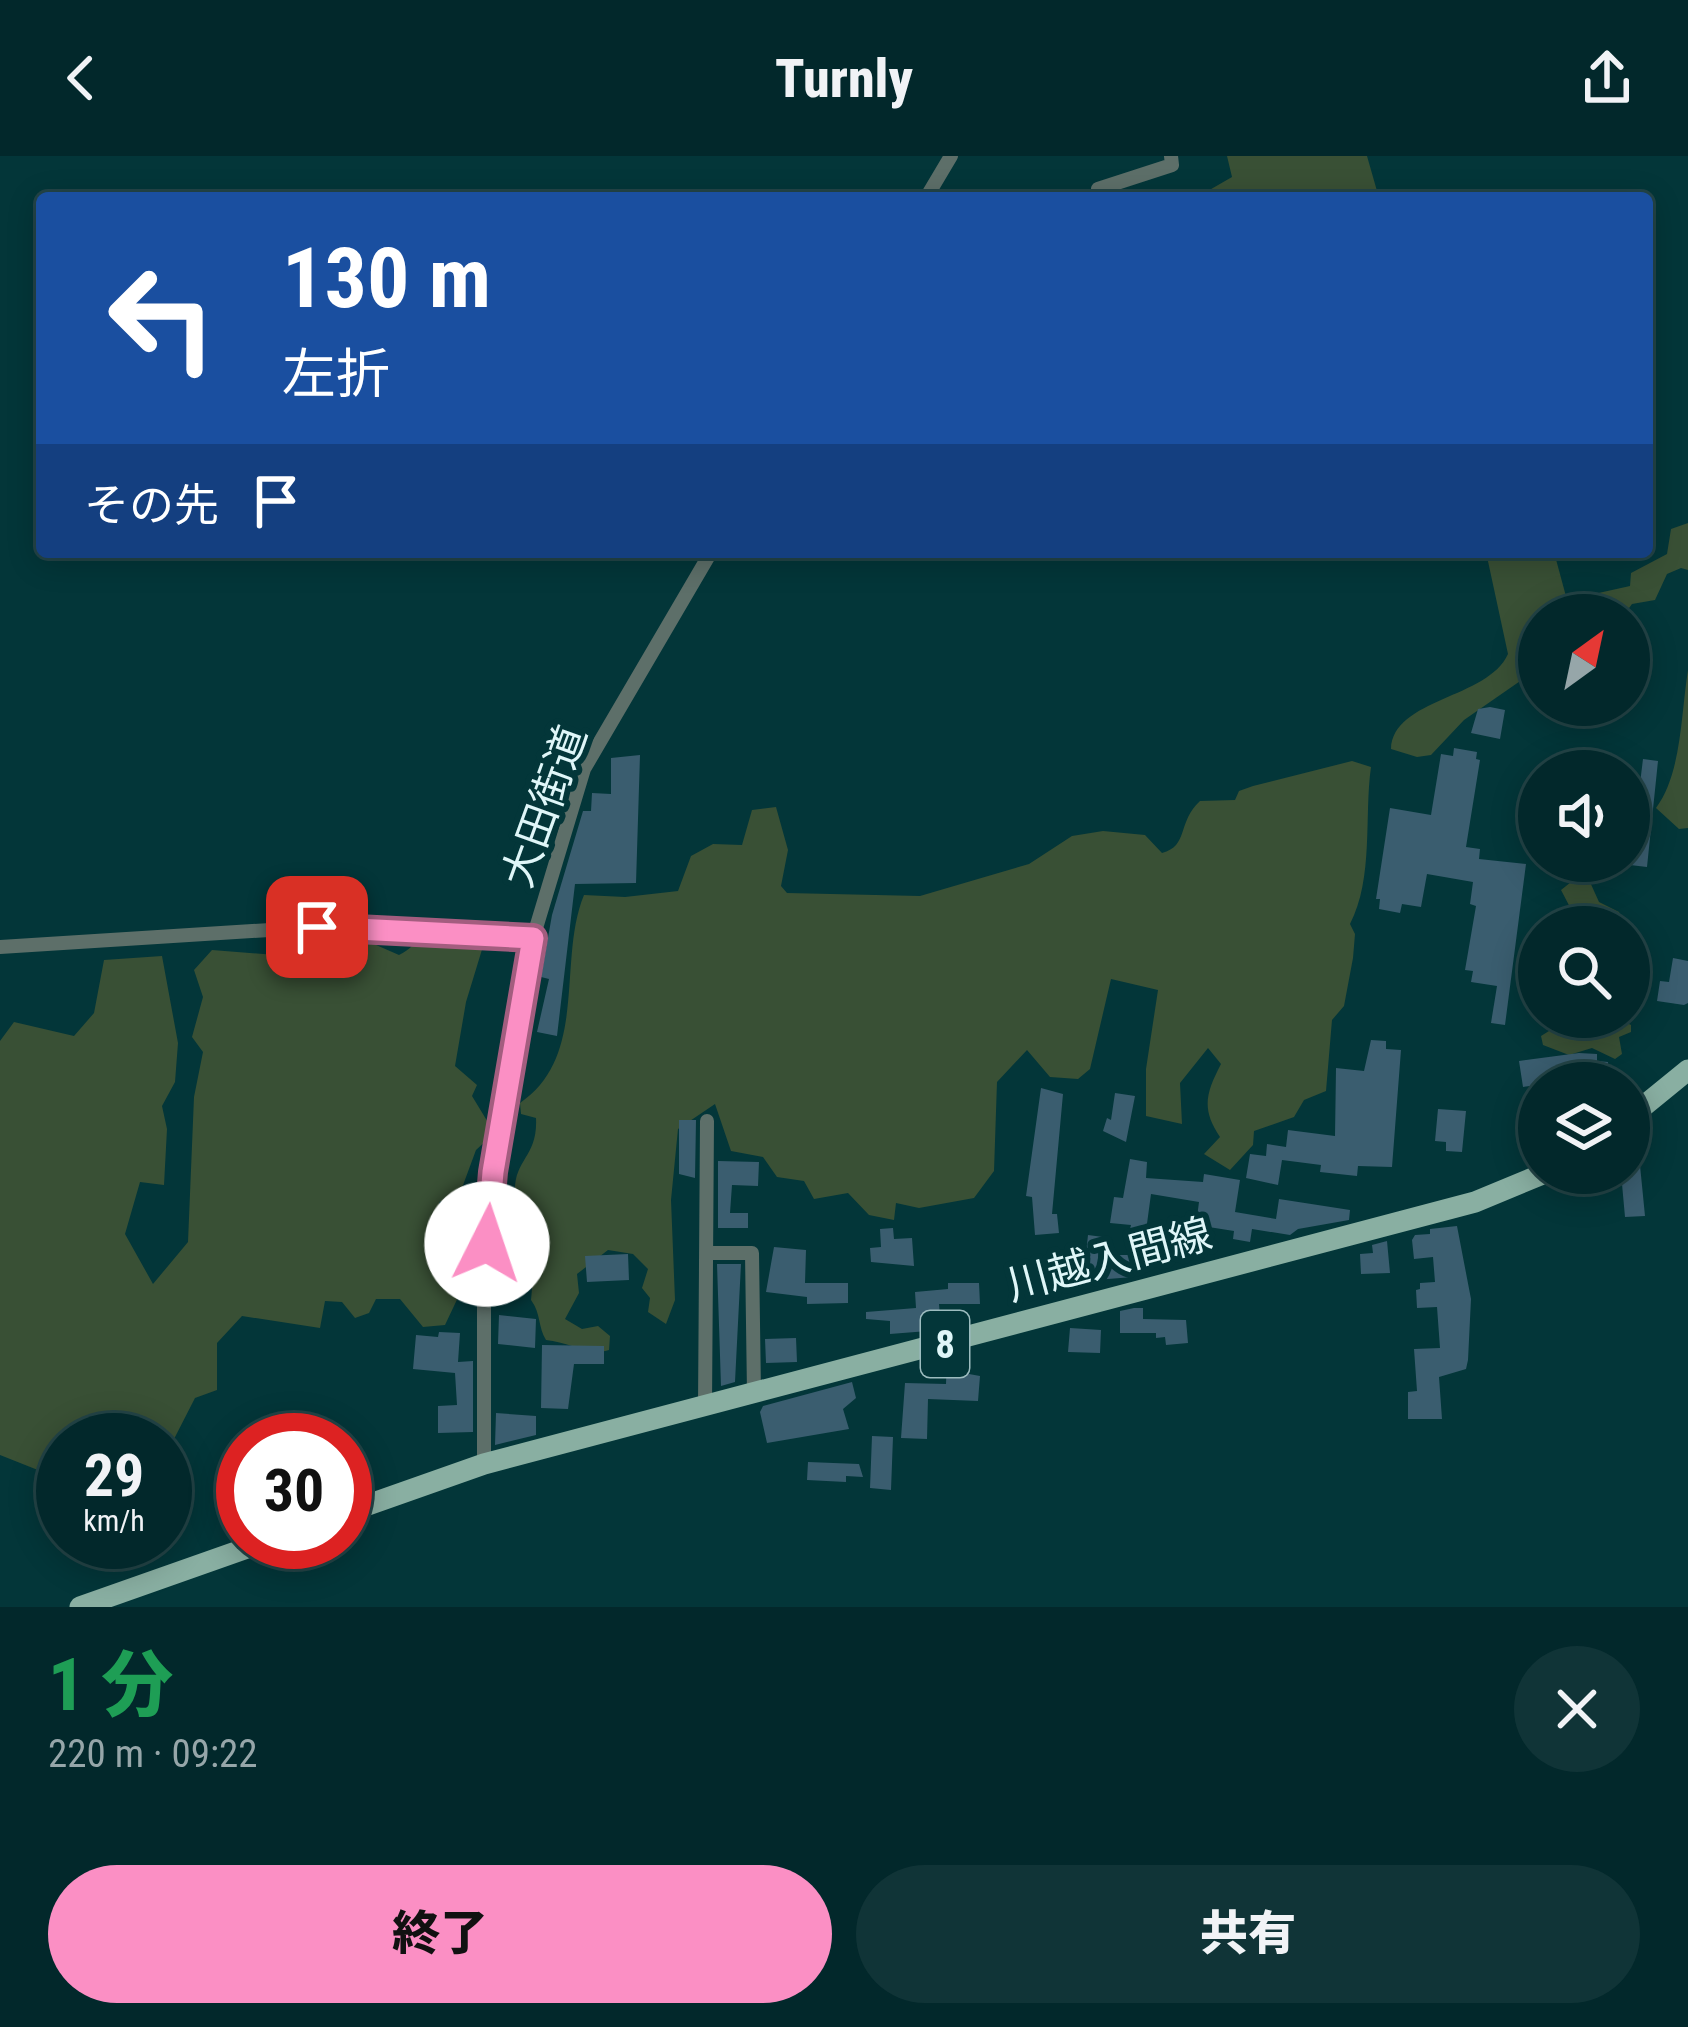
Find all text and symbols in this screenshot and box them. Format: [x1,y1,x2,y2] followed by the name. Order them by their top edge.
[48,45,114,111] icon: back
[1574,45,1640,111] icon: share
[775,47,913,110] text: Turnly
[282,229,491,328] text: 130 m
[84,240,240,396] icon: left
[282,343,390,406] text: 左折
[243,468,309,534] icon: arrive
[84,479,219,532] text: その先
[1518,594,1650,726] north arrow
[1518,594,1650,1194] map controls
[493,719,596,893] street label: 大田街道
[1518,750,1650,882] button: sound
[266,876,368,978] pin
[284,894,350,960] icon: arrive
[1518,906,1650,1038] button: search
[1518,1062,1650,1194] button: layers
[424,1181,550,1307] position arrow
[1001,1209,1217,1310] street label: 川越入間線
[921,1311,969,1377] road number: 8
[216,1413,372,1569] speed limit sign: 30
[84,1440,144,1511] text: 29
[83,1503,145,1538] text: km/h
[48,1643,173,1728] text: 1 分
[1514,1646,1640,1772] button: close
[48,1731,258,1777] text: 220 m · 09:22
[48,1865,832,2003] button: 終了
[856,1865,1640,2003] button: 共有

